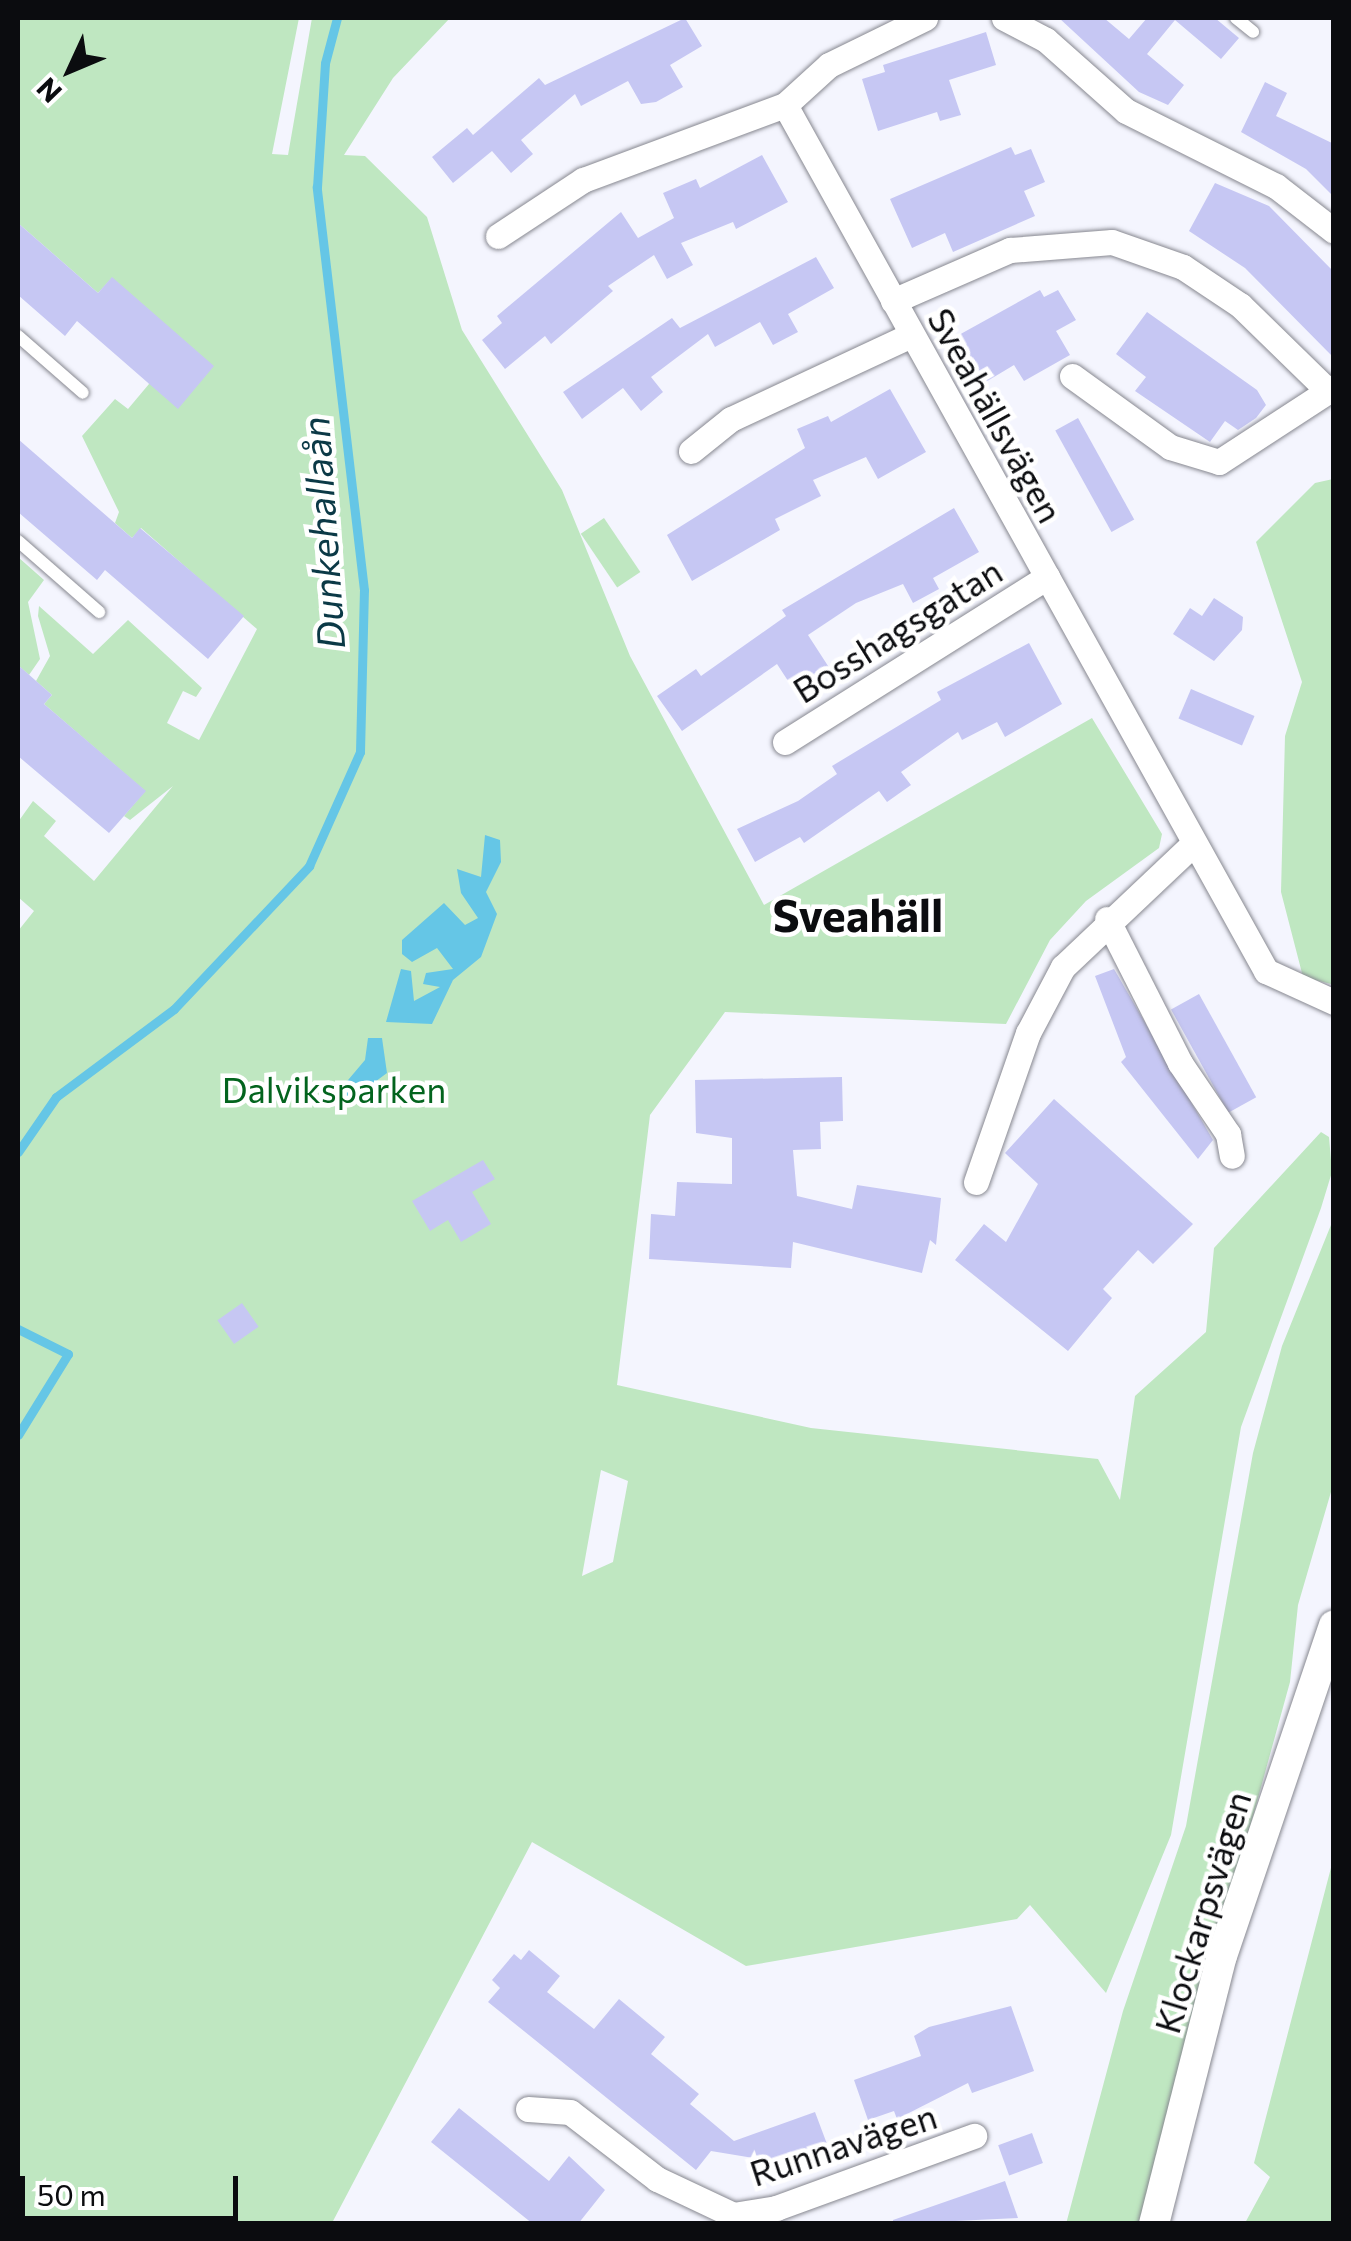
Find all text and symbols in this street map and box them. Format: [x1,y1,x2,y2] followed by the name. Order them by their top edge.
[20,20,120,120] north arrow
[29,71,68,110] text: N
[920,301,1072,529] street label: Sveahällsvägen
[291,415,353,651] water label: Dunkehallaån
[785,549,1009,711] street label: Bosshagsgatan
[773,887,943,941] district label: Sveahäll
[222,1068,446,1110] park label: Dalviksparken
[1145,1786,1259,2038] street label: Klockarpsvägen
[744,2094,942,2194] street label: Runnavägen
[25,2156,242,2218] scale bar
[37,2175,106,2212] text: 50 m

